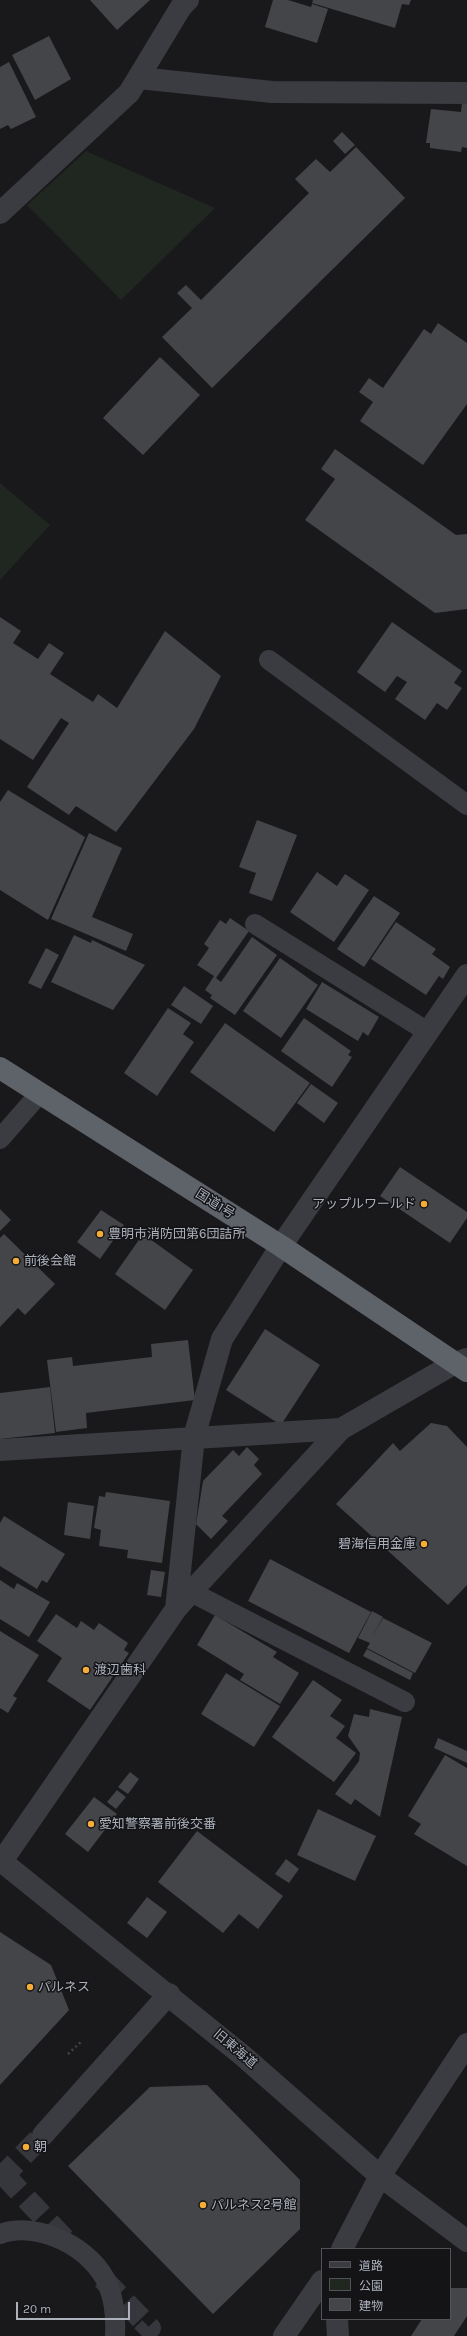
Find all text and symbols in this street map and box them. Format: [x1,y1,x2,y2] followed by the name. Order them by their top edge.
[193,1186,237,1222] street label: 国道1号
[312,1196,416,1212] place label: アップルワールド
[419,1199,429,1209] marker: アップルワールド
[108,1226,245,1242] place label: 豊明市消防団第6団詰所
[95,1229,105,1239] marker: 豊明市消防団第6団詰所
[24,1253,76,1269] place label: 前後会館
[11,1256,21,1266] marker: 前後会館
[338,1536,416,1552] place label: 碧海信用金庫
[419,1539,429,1549] marker: 碧海信用金庫
[94,1662,146,1678] place label: 渡辺歯科
[81,1665,91,1675] marker: 渡辺歯科
[99,1816,216,1832] place label: 愛知警察署前後交番
[86,1819,96,1829] marker: 愛知警察署前後交番
[38,1979,90,1995] place label: パルネス
[25,1982,35,1992] marker: パルネス
[210,2026,260,2072] street label: 旧東海道
[34,2139,47,2155] place label: 朝
[21,2142,31,2152] marker: 朝
[211,2197,297,2213] place label: パルネス2号館
[198,2200,208,2210] marker: パルネス2号館
[321,2248,451,2320] legend
[359,2259,383,2273] text: 道路
[359,2279,383,2293] text: 公園
[18,2294,132,2320] scale bar
[359,2299,383,2313] text: 建物
[23,2302,51,2316] text: 20 m

